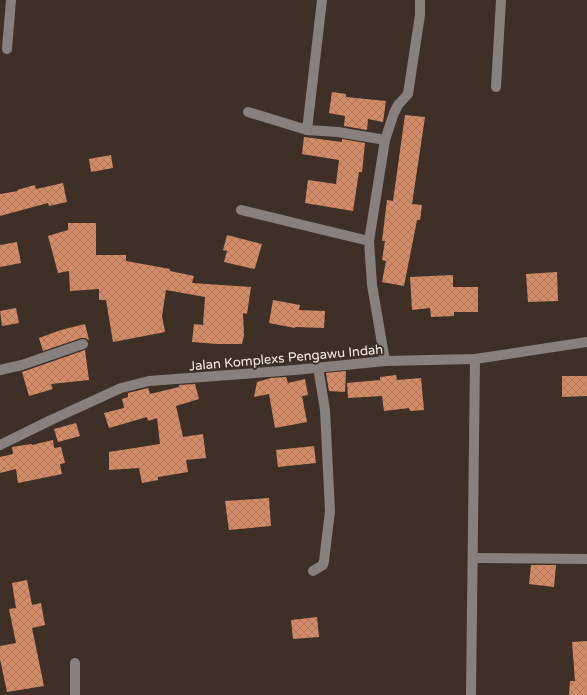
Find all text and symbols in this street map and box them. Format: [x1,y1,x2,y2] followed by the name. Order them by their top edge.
[188,342,384,374] street label: Jalan Komplexs Pengawu Indah

